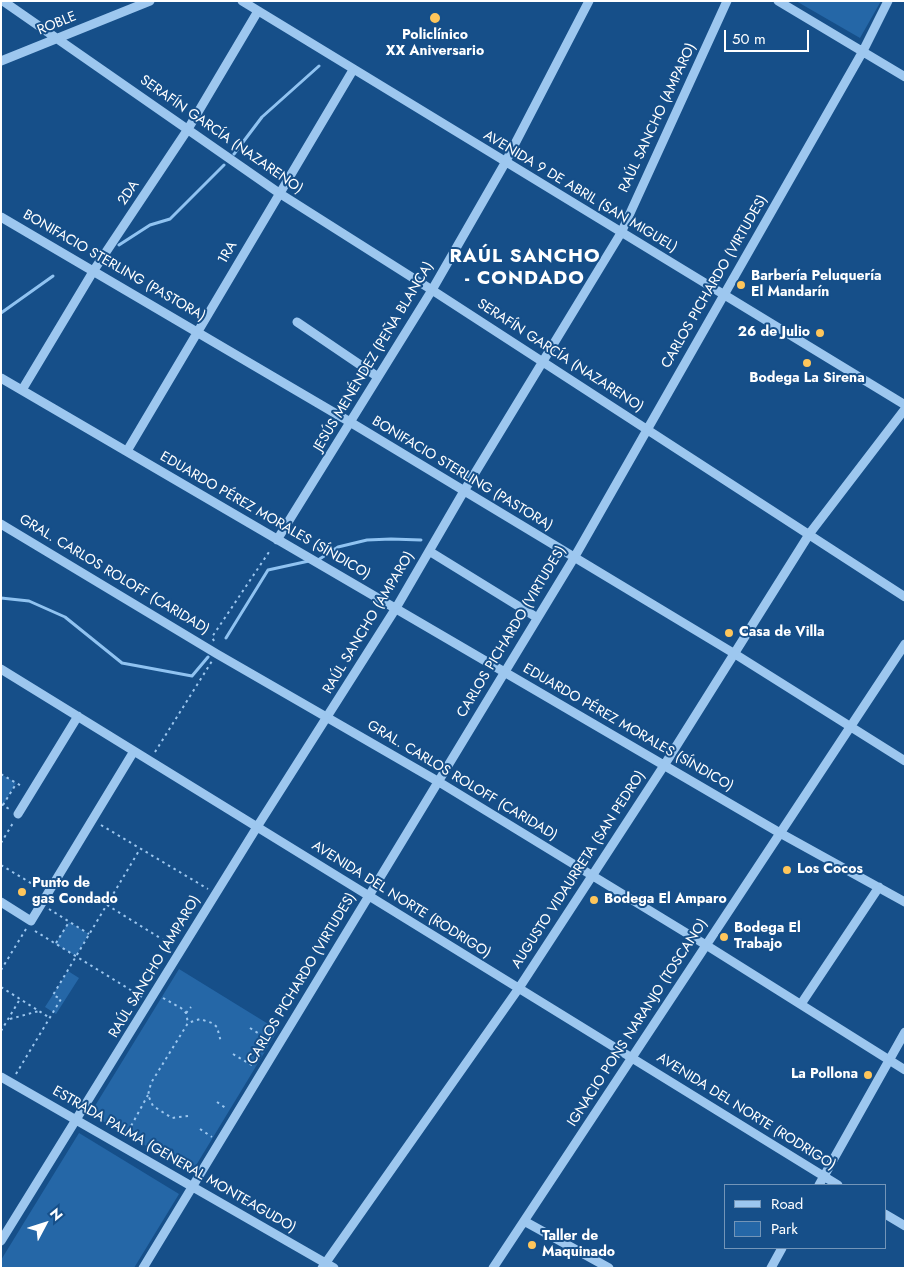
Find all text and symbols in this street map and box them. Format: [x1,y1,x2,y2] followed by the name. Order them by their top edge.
[35,9,79,39] street label: ROBLE
[428,11,442,25] marker: Policlínico XX Aniversario
[726,20,811,52] scale bar
[386,28,484,60] place label: Policlínico XX Aniversario
[732,28,766,50] text: 50 m
[616,41,700,195] street label: RAÚL SANCHO (AMPARO)
[136,72,306,198] street label: SERAFÍN GARCÍA (NAZARENO)
[480,127,680,257] street label: AVENIDA 9 DE ABRIL (SAN MIGUEL)
[115,177,143,209] street label: 2DA
[658,192,772,372] street label: CARLOS PICHARDO (VIRTUDES)
[20,207,208,325] street label: BONIFACIO STERLING (PASTORA)
[215,239,241,267] street label: 1RA
[448,246,602,290] district label: RAÚL SANCHO - CONDADO
[311,259,437,455] street label: JESÚS MENÉNDEZ (PEÑA BLANCA)
[751,269,882,302] place label: Barbería Peluquería El Mandarín
[735,279,747,291] marker: Barbería Peluquería El Mandarín
[474,296,646,416] street label: SERAFÍN GARCÍA (NAZARENO)
[738,325,810,341] place label: 26 de Julio
[814,327,826,339] marker: 26 de Julio
[801,357,813,369] marker: Bodega La Sirena
[749,371,865,387] place label: Bodega La Sirena
[369,413,555,535] street label: BONIFACIO STERLING (PASTORA)
[157,449,373,583] street label: EDUARDO PÉREZ MORALES (SÍNDICO)
[16,511,212,639] street label: GRAL. CARLOS ROLOFF (CARIDAD)
[454,543,570,721] street label: CARLOS PICHARDO (VIRTUDES)
[320,549,418,697] street label: RAÚL SANCHO (AMPARO)
[739,625,825,641] place label: Casa de Villa
[723,627,735,639] marker: Casa de Villa
[520,661,736,795] street label: EDUARDO PÉREZ MORALES (SÍNDICO)
[364,717,560,845] street label: GRAL. CARLOS ROLOFF (CARIDAD)
[509,768,649,972] street label: AUGUSTO VIDAURRETA (SAN PEDRO)
[308,838,494,962] street label: AVENIDA DEL NORTE (RODRIGO)
[797,862,863,878] place label: Los Cocos
[781,864,793,876] marker: Los Cocos
[32,876,118,909] place label: Punto de gas Condado
[16,886,28,898] marker: Punto de gas Condado
[244,890,360,1068] street label: CARLOS PICHARDO (VIRTUDES)
[604,892,727,908] place label: Bodega El Amparo
[106,893,204,1041] street label: RAÚL SANCHO (AMPARO)
[588,894,600,906] marker: Bodega El Amparo
[564,916,712,1130] street label: IGNACIO PONS NARANJO (TOSCANO)
[734,921,801,954] place label: Bodega El Trabajo
[718,931,730,943] marker: Bodega El Trabajo
[653,1050,839,1174] street label: AVENIDA DEL NORTE (RODRIGO)
[791,1067,858,1083] place label: La Pollona
[862,1069,874,1081] marker: La Pollona
[49,1083,299,1237] street label: ESTRADA PALMA (GENERAL MONTEAGUDO)
[724,1184,886,1249] legend
[771,1193,803,1215] text: Road
[20,1199,70,1249] north arrow
[771,1218,798,1240] text: Park
[542,1229,615,1262] place label: Taller de Maquinado
[526,1239,538,1251] marker: Taller de Maquinado

